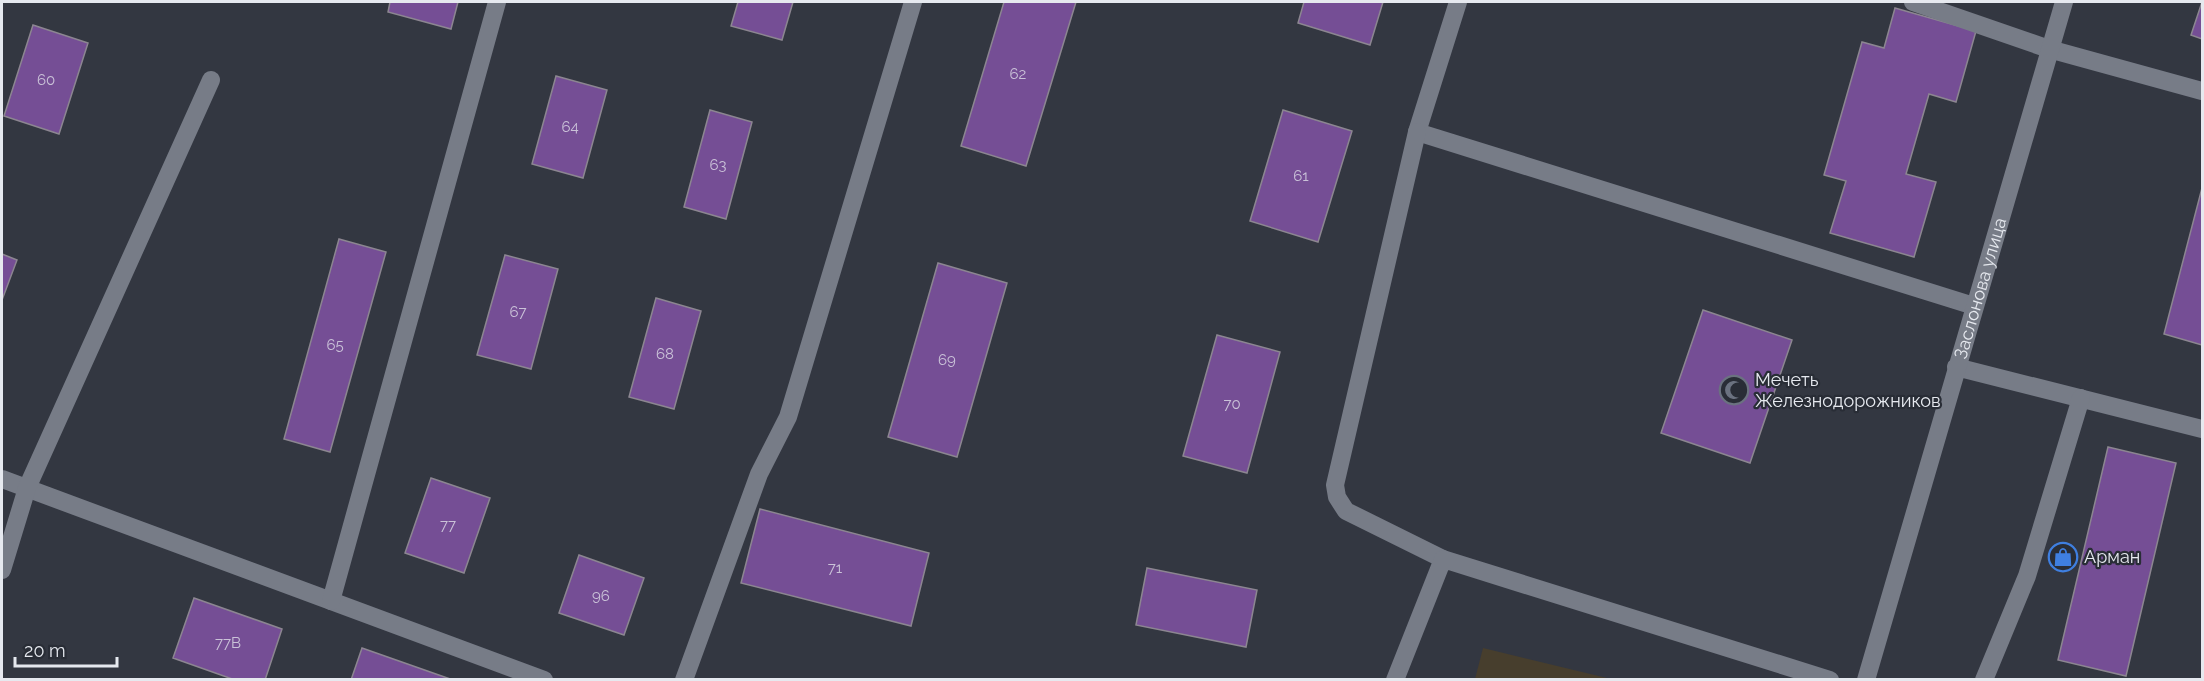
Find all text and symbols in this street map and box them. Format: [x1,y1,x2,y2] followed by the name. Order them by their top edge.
[1010,65,1027,83] house number: 62
[37,71,55,89] house number: 60
[561,118,579,136] house number: 64
[709,156,727,174] house number: 63
[1293,167,1309,185] house number: 61
[1949,215,2010,361] street label: Заслонова улица
[509,303,527,321] house number: 67
[326,336,344,354] house number: 65
[656,345,674,363] house number: 68
[938,351,956,369] house number: 69
[1755,369,1941,411] place label: Мечеть Железнодорожников
[1718,374,1750,406] mosque icon: Мечеть Железнодорожников
[1223,395,1241,413] house number: 70
[440,516,456,534] house number: 77
[2047,541,2079,573] shop icon: Арман
[2084,546,2140,567] place label: Арман
[828,559,843,577] house number: 71
[592,587,610,605] house number: 96
[15,630,117,668] scale bar
[215,634,241,652] house number: 77B
[24,640,66,661] text: 20 m

